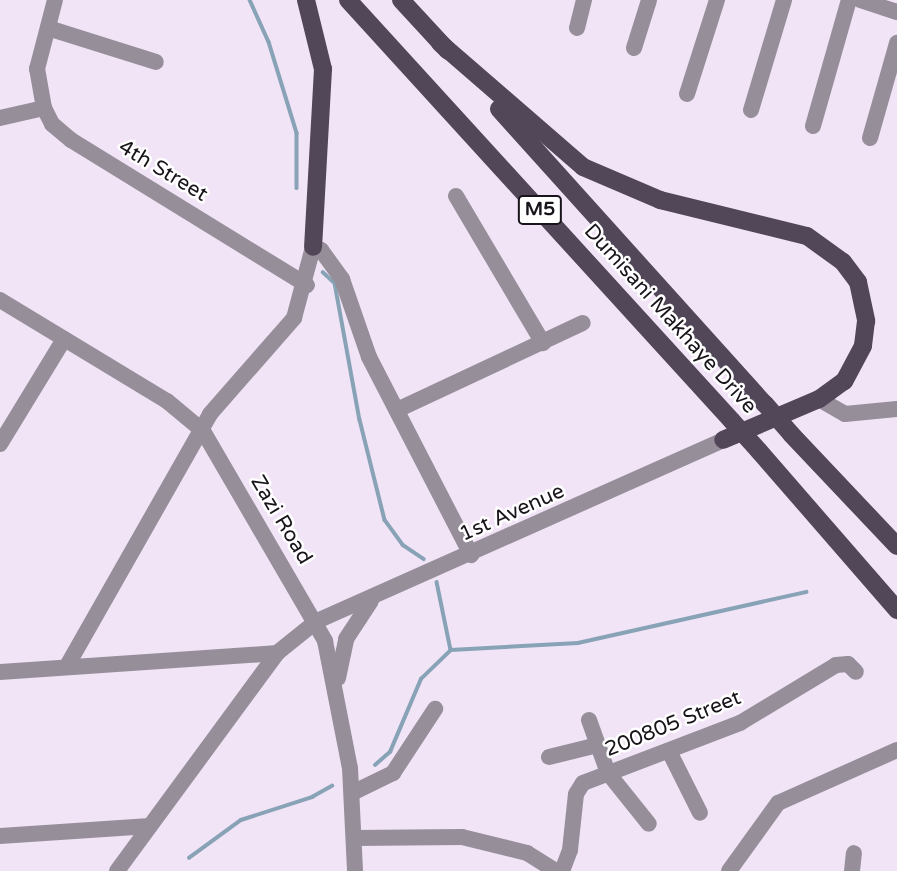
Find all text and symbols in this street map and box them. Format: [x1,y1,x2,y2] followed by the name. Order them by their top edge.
[114,135,212,207] street label: 4th Street
[517,194,563,226] road number: M5
[578,219,762,419] street label: Dumisani Makhaye Drive
[245,471,317,569] street label: Zazi Road
[456,479,568,547] street label: 1st Avenue
[601,685,745,763] street label: 200805 Street

